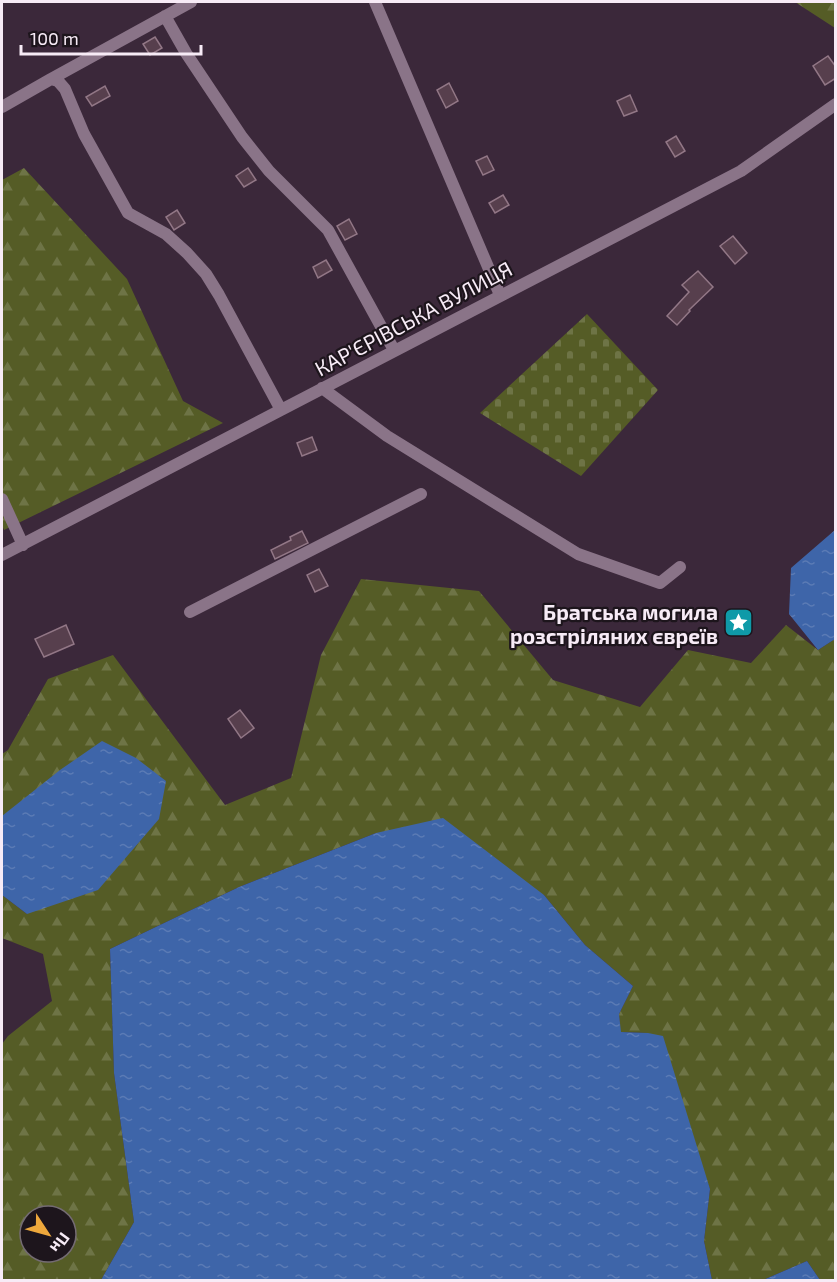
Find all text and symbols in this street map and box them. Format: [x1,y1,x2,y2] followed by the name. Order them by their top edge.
[21,18,201,56] scale bar
[30,27,79,49] text: 100 m
[310,255,516,381] street label: КАР'ЄРІВСЬКА ВУЛИЦЯ
[510,599,718,648] place label: Братська могила розстріляних євреїв
[723,607,755,639] place icon: Братська могила розстріляних євреїв
[18,1204,78,1264] north arrow
[47,1229,74,1257] text: Пн

